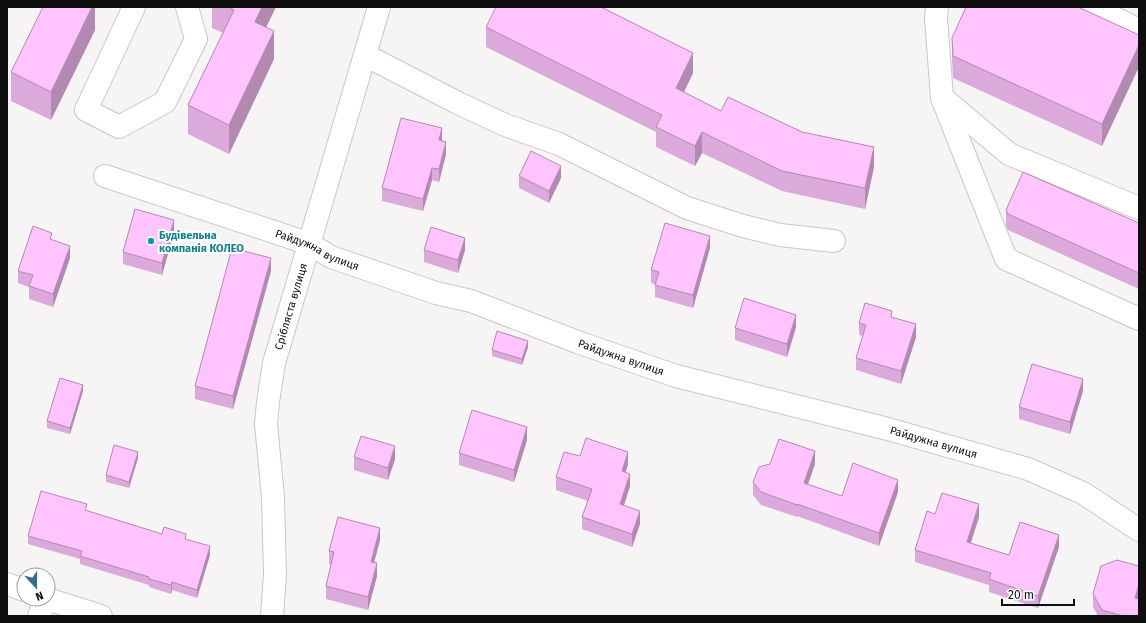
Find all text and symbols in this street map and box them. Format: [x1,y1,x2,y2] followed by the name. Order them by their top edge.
[274,226,361,273] street label: Райдужна вулиця
[159,229,244,255] place label: Будівельна компанія КОЛЕО
[146,236,156,246] marker: Будівельна компанія КОЛЕО
[272,261,310,351] street label: Срібляста вулиця
[577,336,666,378] street label: Райдужна вулиця
[889,423,979,461] street label: Райдужна вулиця
[16,567,56,607] north arrow
[1002,581,1074,607] scale bar
[34,588,45,603] text: N
[1008,588,1034,602] text: 20 m

